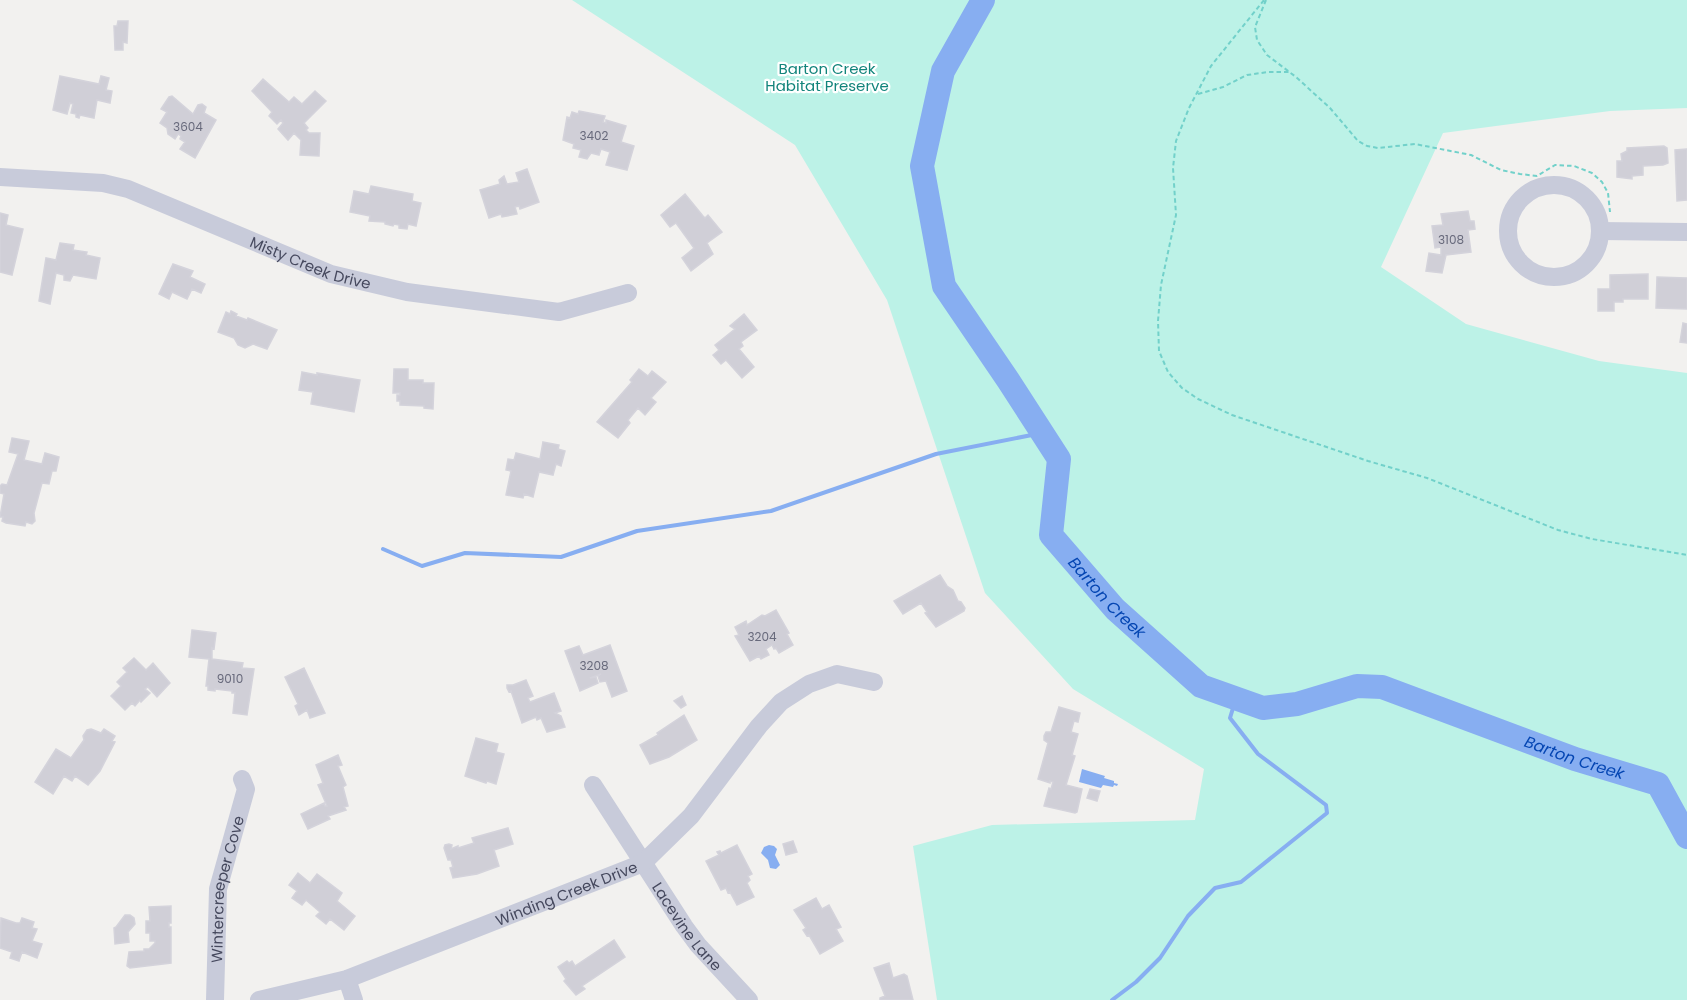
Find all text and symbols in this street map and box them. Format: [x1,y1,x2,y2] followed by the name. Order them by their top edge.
[765,58,889,96] park label: Barton Creek Habitat Preserve
[173,118,203,135] house number: 3604
[579,127,609,144] house number: 3402
[247,231,373,294] street label: Misty Creek Drive
[1438,231,1464,248] house number: 3108
[1063,552,1152,644] water label: Barton Creek
[747,628,777,645] house number: 3204
[579,657,609,674] house number: 3208
[217,670,243,687] house number: 9010
[1521,730,1628,785] water label: Barton Creek
[206,813,249,963] street label: Wintercreeper Cove
[492,856,640,930] street label: Winding Creek Drive
[648,878,727,975] street label: Lacevine Lane

